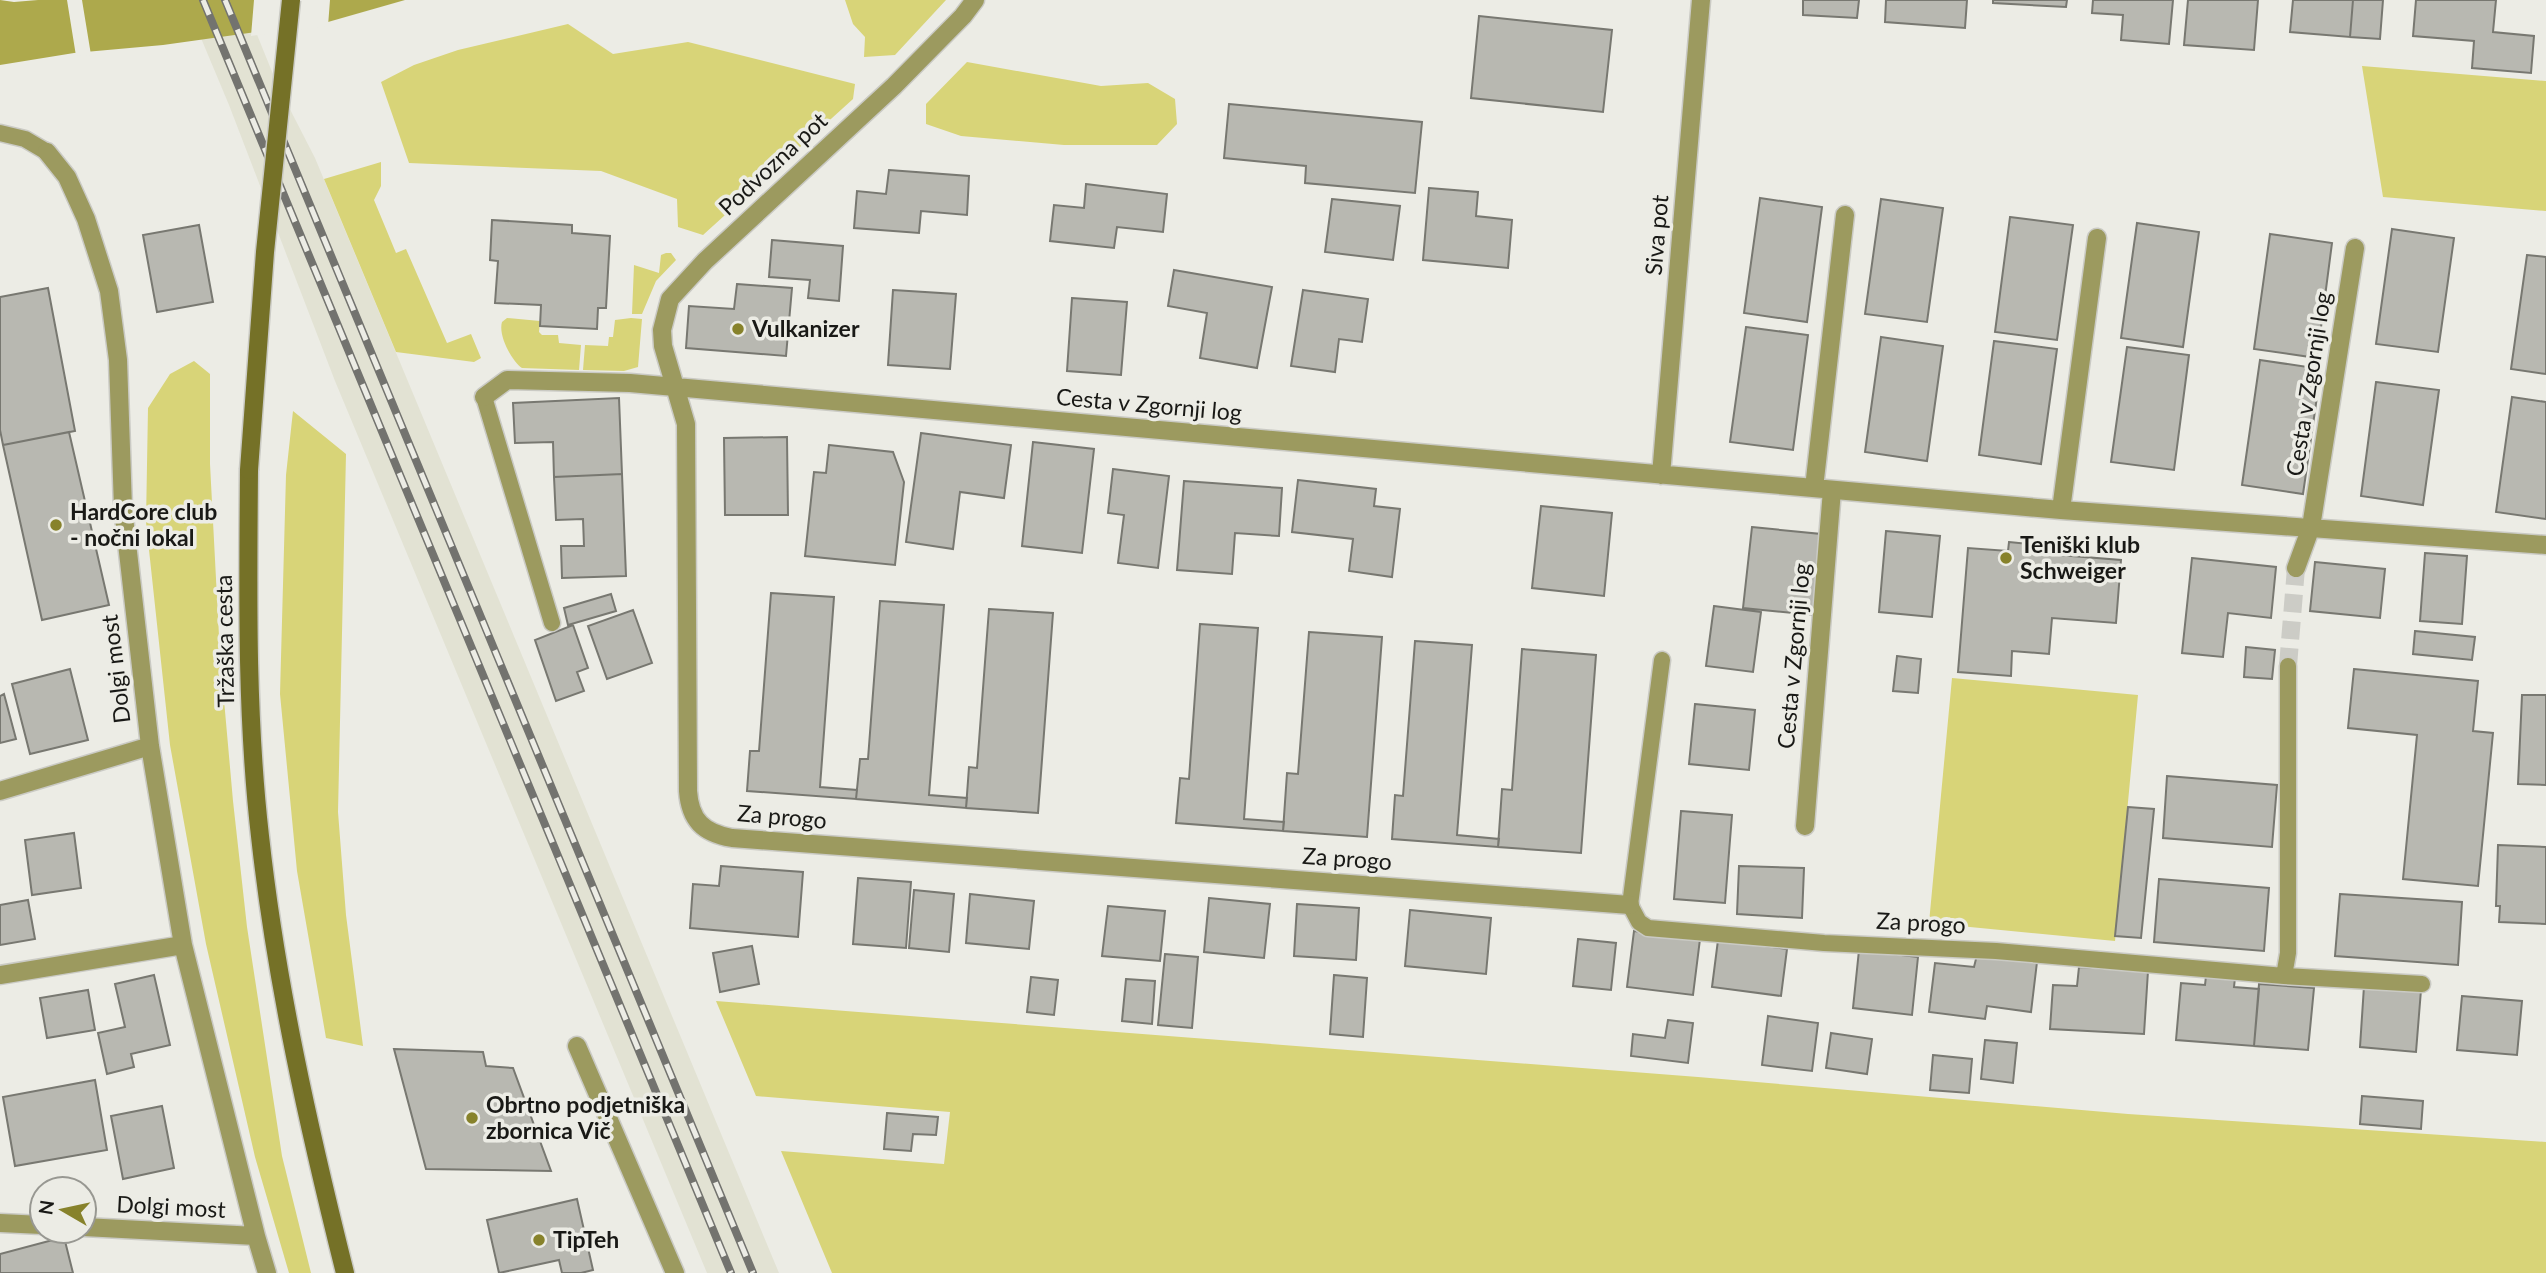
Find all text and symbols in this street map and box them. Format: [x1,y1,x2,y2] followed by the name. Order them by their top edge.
[712,105,833,221] street label: Podvozna pot
[1639,193,1674,276] street label: Siva pot
[2280,290,2336,478] street label: Cesta v Zgornji log
[751,314,860,342] place label: Vulkanizer
[730,321,746,337] marker: Vulkanizer
[1055,382,1243,426] street label: Cesta v Zgornji log
[70,497,217,551] place label: HardCore club - nočni lokal
[48,517,64,533] marker: HardCore club - nočni lokal
[2020,530,2140,584] place label: Teniški klub Schweiger
[1998,550,2014,566] marker: Teniški klub Schweiger
[1771,562,1815,750] street label: Cesta v Zgornji log
[209,574,239,708] street label: Tržaška cesta
[94,612,136,725] street label: Dolgi most
[736,798,828,834] street label: Za progo
[1301,841,1393,875] street label: Za progo
[1876,906,1967,938] street label: Za progo
[486,1090,685,1144] place label: Obrtno podjetniška zbornica Vič
[464,1110,480,1126] marker: Obrtno podjetniška zbornica Vič
[28,1175,98,1245] north arrow
[116,1189,227,1223] street label: Dolgi most
[33,1198,58,1216] text: N
[553,1225,619,1253] place label: TipTeh
[531,1232,547,1248] marker: TipTeh

